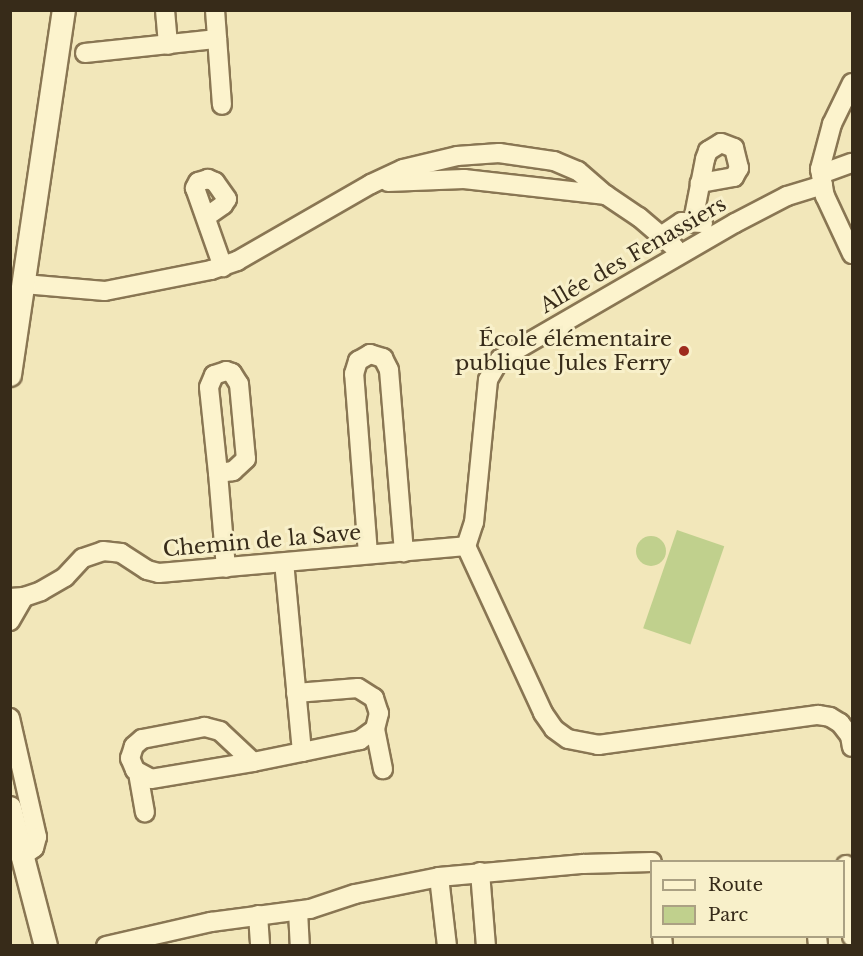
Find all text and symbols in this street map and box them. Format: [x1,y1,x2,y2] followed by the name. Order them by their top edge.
[535,191,731,319] street label: Allée des Fenassiers
[455,326,672,376] place label: École élémentaire publique Jules Ferry
[677,344,691,358] marker: École élémentaire publique Jules Ferry
[162,520,362,562] street label: Chemin de la Save
[650,860,845,938] legend
[708,874,763,896] text: Route
[708,904,748,926] text: Parc

